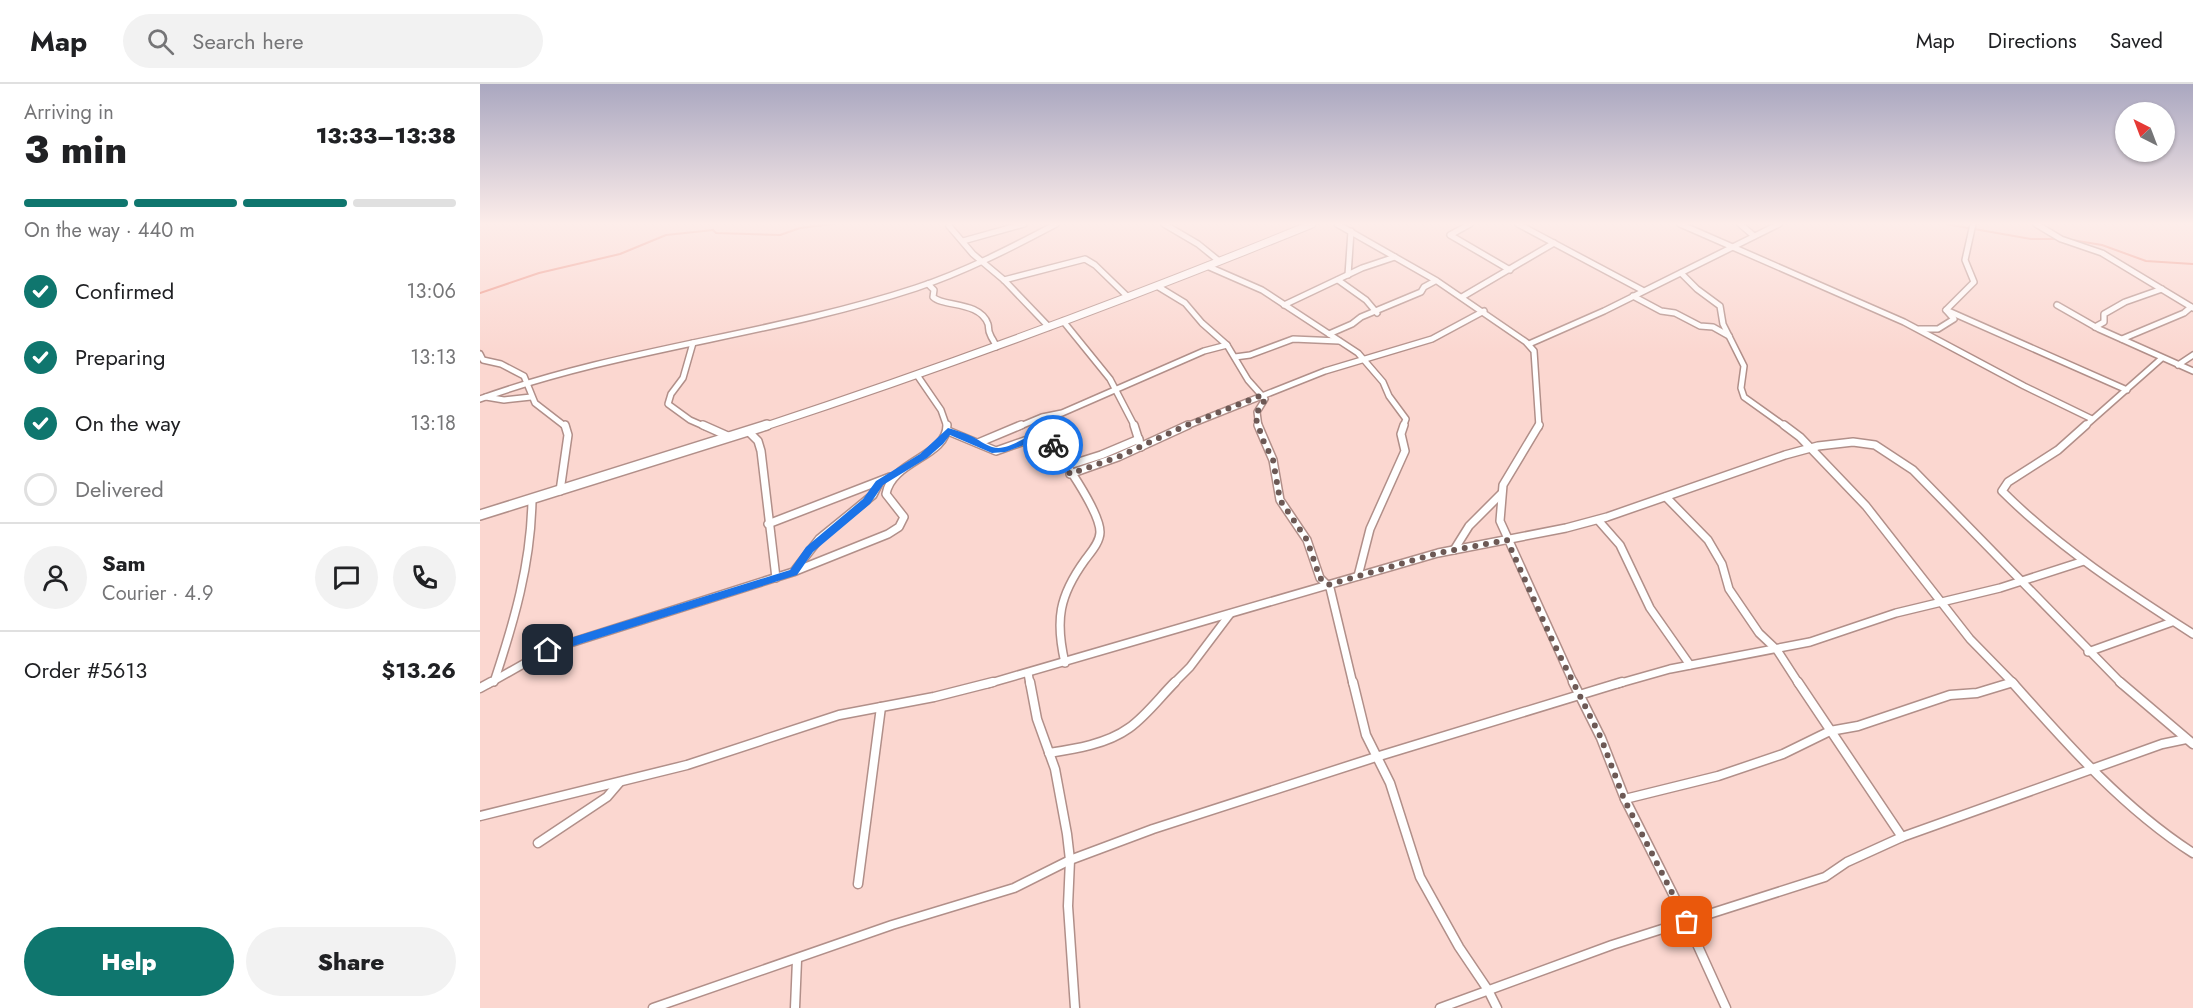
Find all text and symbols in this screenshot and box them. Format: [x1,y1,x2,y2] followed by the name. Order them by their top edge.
[123,14,543,68] search box
[30,21,87,62] text: Map
[144,25,177,58] icon: search
[192,25,304,57] text: Search here
[1916,26,1955,56] text: Map
[1988,26,2077,56] text: Directions
[2110,26,2163,56] text: Saved
[24,98,114,127] text: Arriving in
[2115,102,2175,162] north arrow
[2115,102,2175,162] map controls
[316,119,456,151] text: 13:33–13:38
[24,121,127,178] text: 3 min
[24,216,195,245] text: On the way · 440 m
[24,275,57,308] icon: check
[75,275,174,307] text: Confirmed
[407,277,456,306] text: 13:06
[24,341,57,374] icon: check
[75,341,166,373] text: Preparing
[410,343,456,372] text: 13:13
[24,407,57,440] icon: check
[75,407,180,439] text: On the way
[410,409,456,438] text: 13:18
[1023,415,1083,475] courier
[1037,429,1070,462] icon: bike
[75,473,164,505] text: Delivered
[24,546,87,609] button: person
[315,546,378,609] button: chat
[393,546,456,609] button: phone
[102,547,146,579] text: Sam
[102,579,214,608] text: Courier · 4.9
[522,624,573,675] pin
[531,633,564,666] icon: home
[24,654,147,686] text: Order #5613
[382,654,456,686] text: $13.26
[1661,896,1712,947] pin
[1670,905,1703,938] icon: bag
[24,927,234,996] button: Help
[246,927,456,996] button: Share

